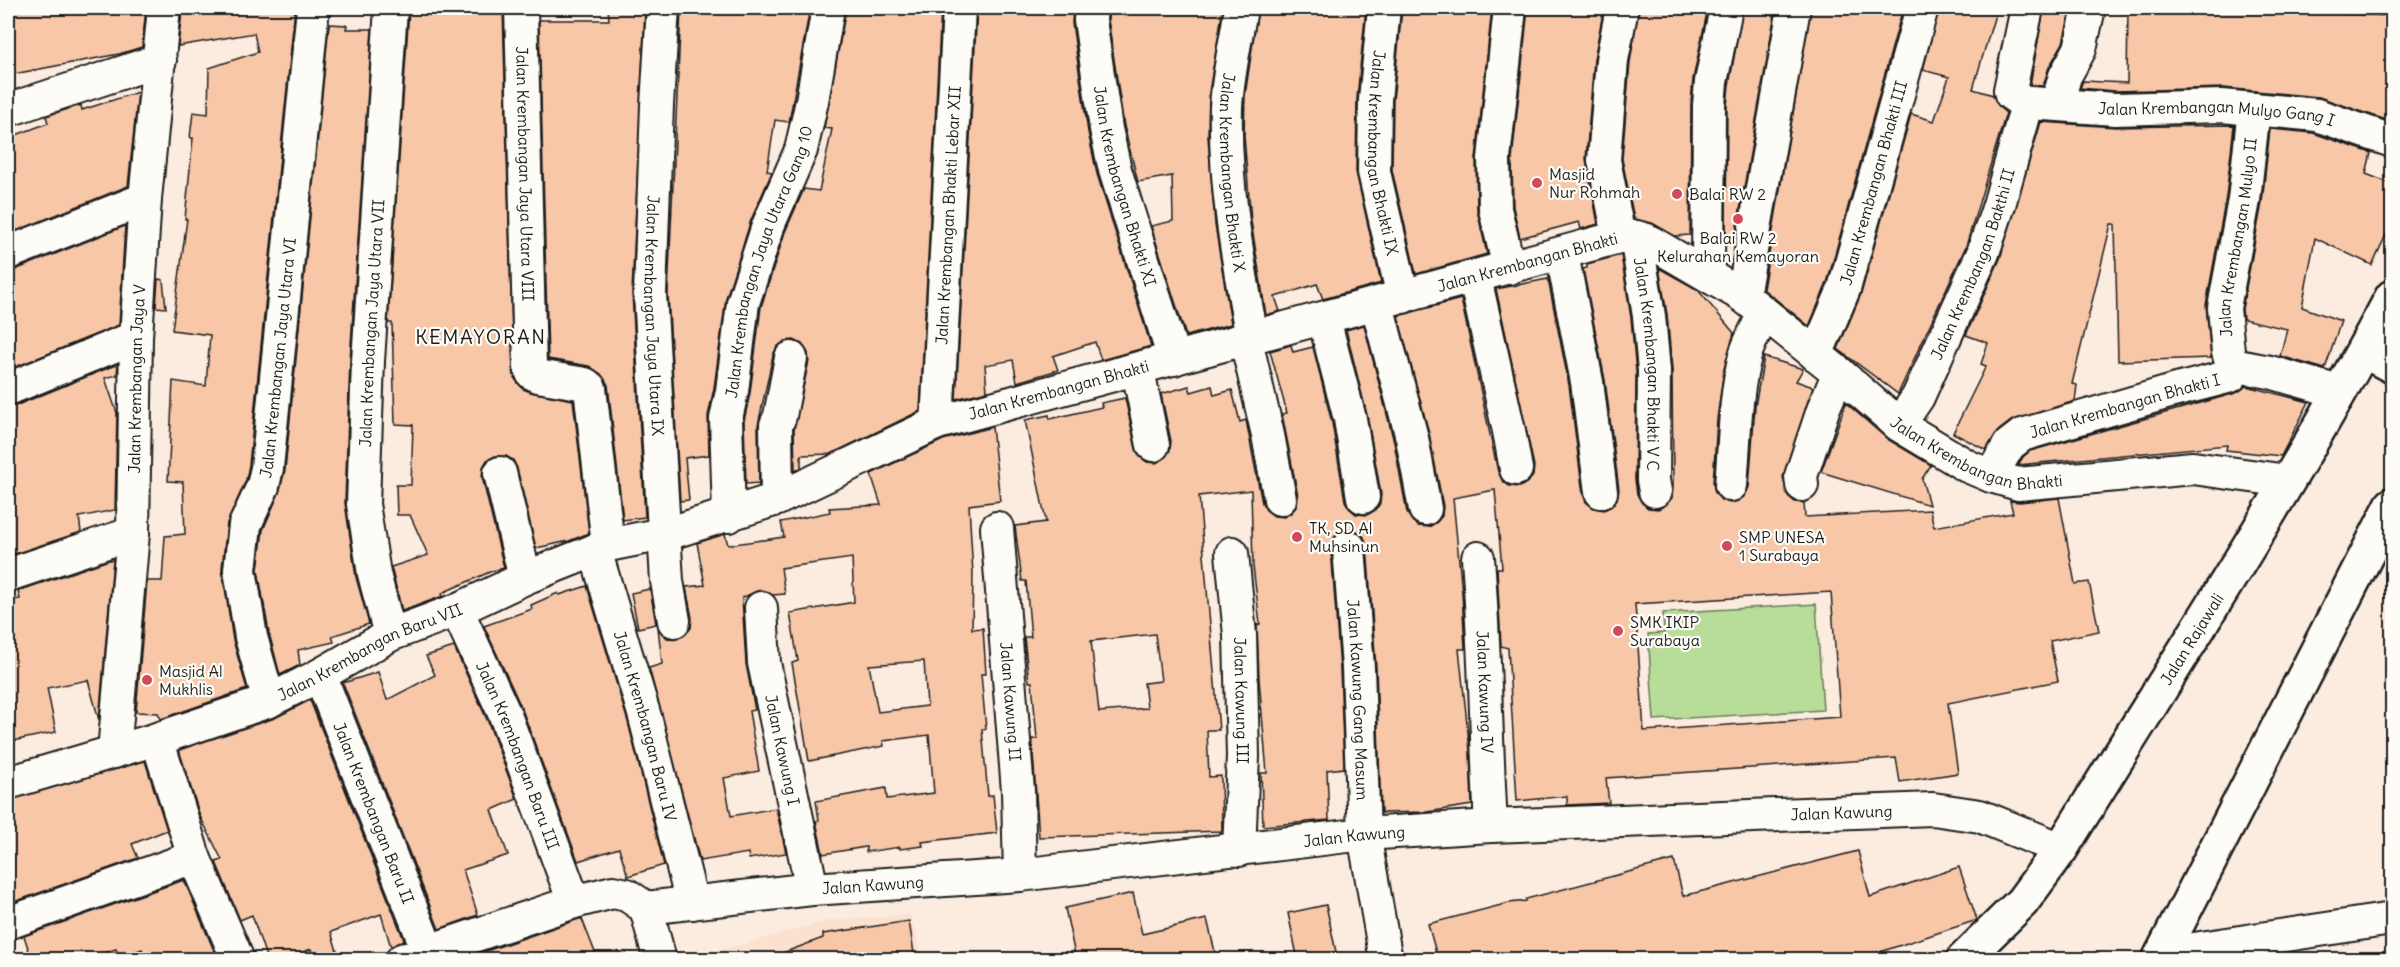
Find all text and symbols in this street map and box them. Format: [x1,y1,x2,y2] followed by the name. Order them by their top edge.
[512,46,538,302] street label: Jalan Krembangan Jaya Utara VIII
[1363,49,1403,257] street label: Jalan Krembangan Bhakti IX
[1216,72,1250,274] street label: Jalan Krembangan Bhakti X
[1836,78,1911,287] street label: Jalan Krembangan Bhakti III
[1090,84,1161,289] street label: Jalan Krembangan Bhakti XI
[931,85,965,345] street label: Jalan Krembangan Bhakti Lebar XII
[2097,96,2338,130] street label: Jalan Krembangan Mulyo Gang I
[721,124,816,399] street label: Jalan Krembangan Jaya Utara Gang 10
[2214,136,2261,338] street label: Jalan Krembangan Mulyo II
[1549,164,1640,202] place label: Masjid Nur Rohmah
[1926,166,2019,363] street label: Jalan Krembangan Bakthi II
[1530,176,1544,190] marker: Masjid Nur Rohmah
[1689,184,1766,204] place label: Balai RW 2
[1670,187,1684,201] marker: Balai RW 2
[640,195,668,437] street label: Jalan Krembangan Jaya Utara IX
[355,199,389,447] street label: Jalan Krembangan Jaya Utara VII
[1731,212,1745,226] marker: Balai RW 2 Kelurahan Kemayoran
[1435,228,1620,296] street label: Jalan Krembangan Bhakti
[1657,228,1819,266] place label: Balai RW 2 Kelurahan Kemayoran
[255,237,300,480] street label: Jalan Krembangan Jaya Utara VI
[1630,256,1664,471] street label: Jalan Krembangan Bhakti V C
[124,284,149,474] street label: Jalan Krembangan Jaya V
[415,324,547,349] district label: KEMAYORAN
[966,356,1151,424] street label: Jalan Krembangan Bhakti
[2027,369,2222,442] street label: Jalan Krembangan Bhakti I
[1886,412,2063,494] street label: Jalan Krembangan Bhakti
[1309,518,1379,556] place label: TK, SD Al Muhsinun
[1739,527,1825,565] place label: SMP UNESA 1 Surabaya
[1290,530,1304,544] marker: TK, SD Al Muhsinun
[1720,539,1734,553] marker: SMP UNESA 1 Surabaya
[2156,590,2228,688] street label: Jalan Rajawali
[1343,598,1373,801] street label: Jalan Kawung Gang Masum
[274,599,466,705] street label: Jalan Krembangan Baru VII
[1630,612,1700,650] place label: SMK IKIP Surabaya
[1611,624,1625,638] marker: SMK IKIP Surabaya
[610,628,681,823] street label: Jalan Krembangan Baru IV
[1473,630,1498,754] street label: Jalan Kawung IV
[1230,637,1253,764] street label: Jalan Kawung III
[996,641,1026,762] street label: Jalan Kawung II
[472,658,564,852] street label: Jalan Krembangan Baru III
[159,661,223,699] place label: Masjid Al Mukhlis
[140,673,154,687] marker: Masjid Al Mukhlis
[761,693,804,807] street label: Jalan Kawung I
[329,719,418,907] street label: Jalan Krembangan Baru II
[1790,801,1893,824] street label: Jalan Kawung
[1302,821,1406,851] street label: Jalan Kawung
[821,872,924,898] street label: Jalan Kawung

